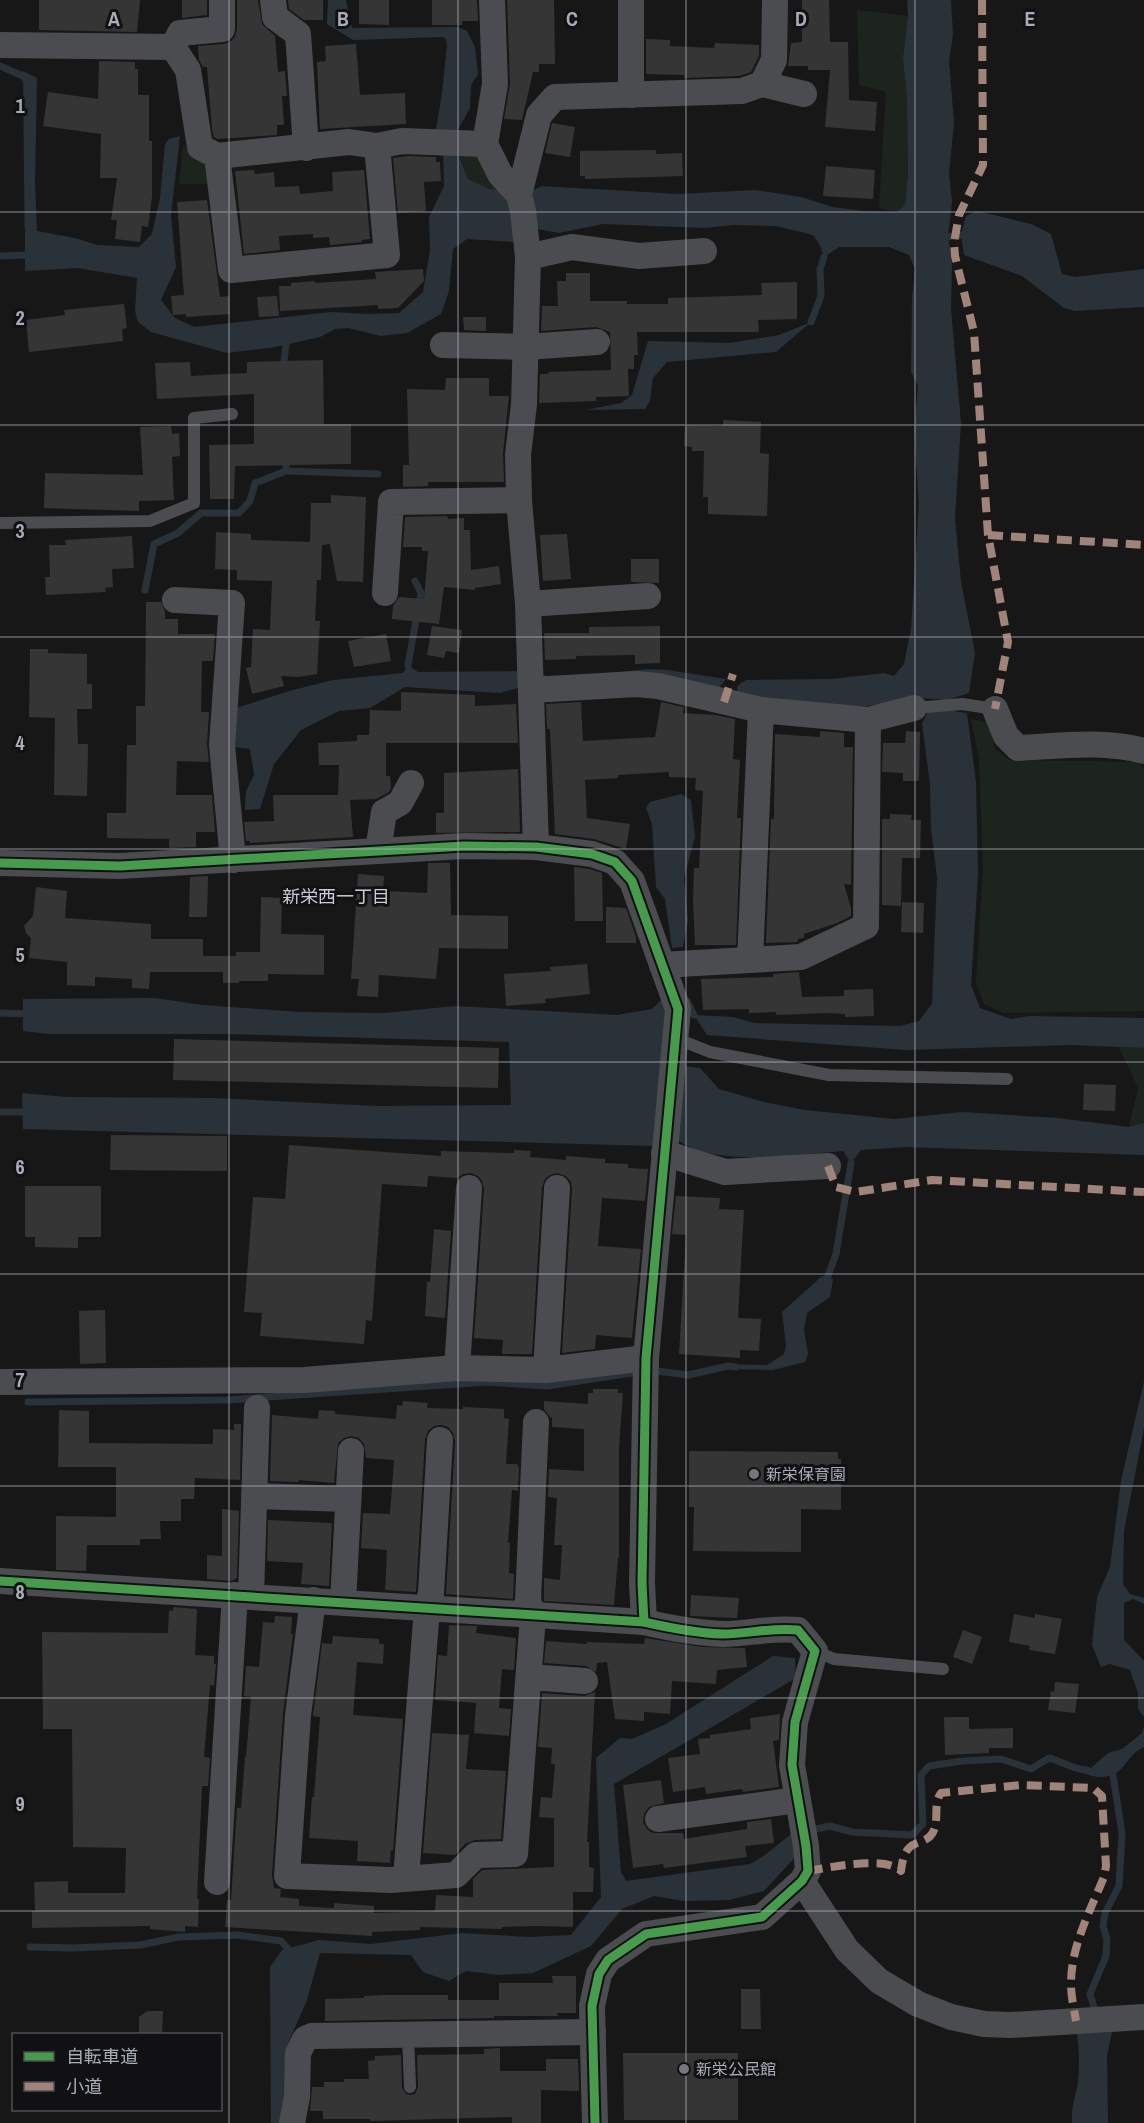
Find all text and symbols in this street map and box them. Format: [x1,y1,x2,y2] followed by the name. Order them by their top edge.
[108,5,120,32] text: A
[337,5,349,32] text: B
[566,5,578,32] text: C
[795,5,807,32] text: D
[1025,5,1036,32] text: E
[15,92,25,119] text: 1
[15,304,25,331] text: 2
[15,517,25,544] text: 3
[15,729,25,756] text: 4
[282,884,390,909] district label: 新栄西一丁目
[15,941,25,968] text: 5
[15,1153,25,1180] text: 6
[15,1366,25,1393] text: 7
[766,1463,846,1485] place label: 新栄保育園
[747,1467,761,1481] marker: 新栄保育園
[15,1578,25,1605] text: 8
[15,1790,25,1817] text: 9
[12,2033,222,2111] legend
[66,2044,138,2069] text: 自転車道
[696,2058,776,2080] place label: 新栄公民館
[677,2062,691,2076] marker: 新栄公民館
[66,2074,102,2099] text: 小道

